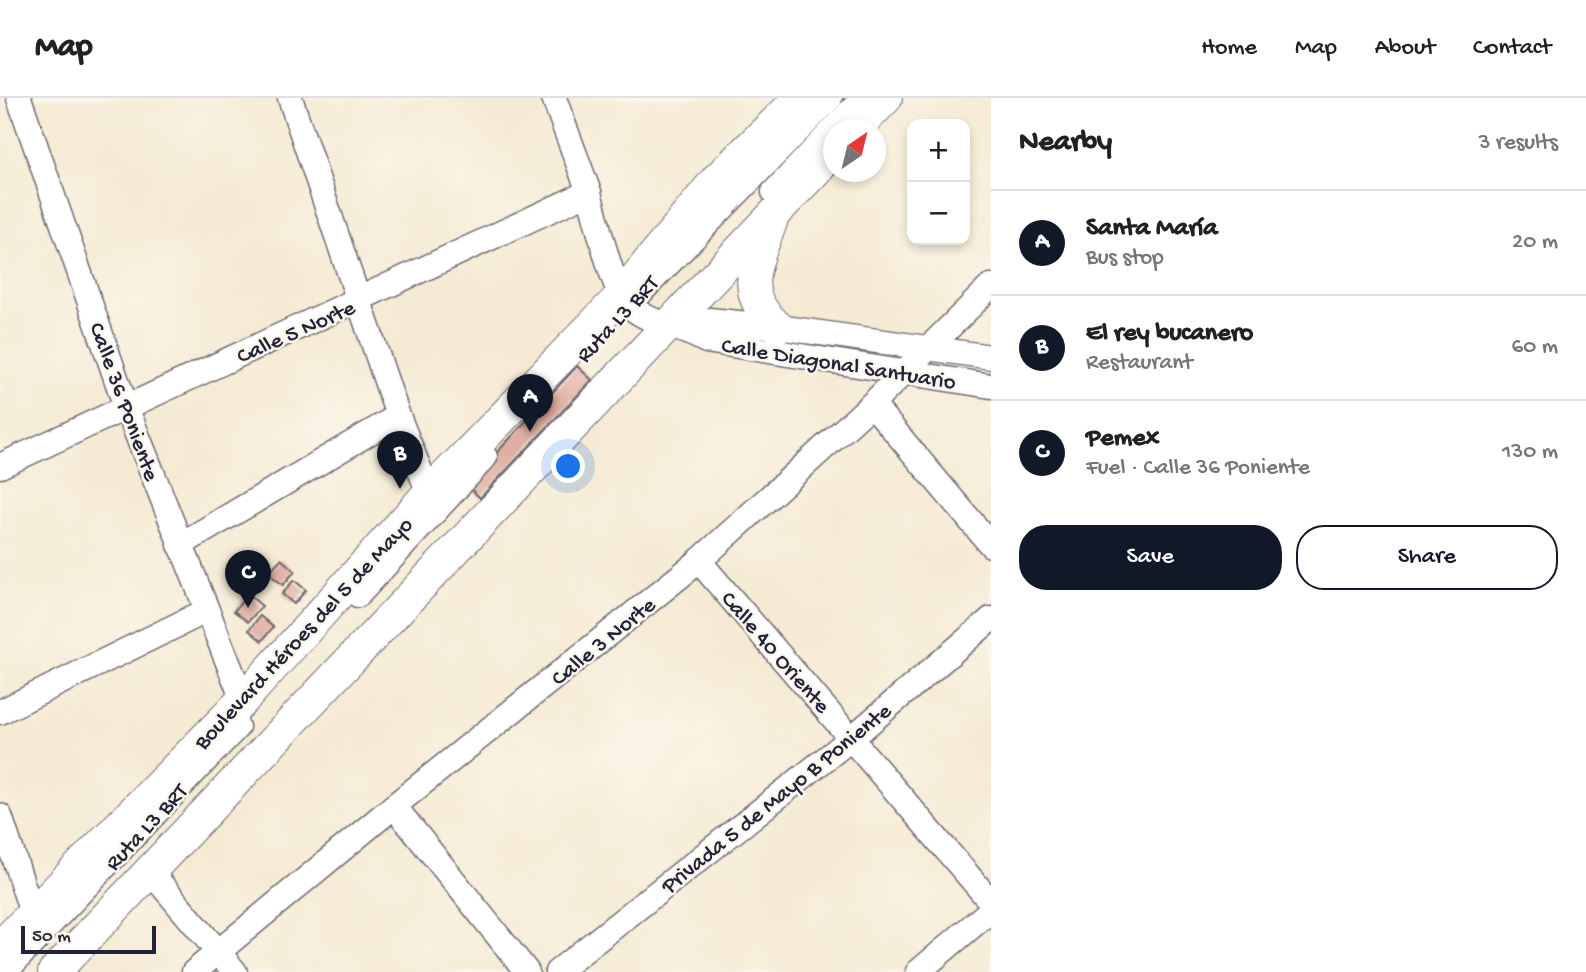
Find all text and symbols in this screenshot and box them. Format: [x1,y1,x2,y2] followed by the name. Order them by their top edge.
[35,29,92,67] text: Map
[1201,34,1257,63] text: Home
[1295,34,1337,63] text: Map
[1375,34,1435,63] text: About
[1473,34,1551,63] text: Contact
[823,119,886,182] north arrow
[907,119,970,245] map controls
[907,119,970,182] button: +
[1019,126,1112,161] text: Nearby
[1478,130,1558,157] text: 3 results
[907,182,970,245] button: −
[1086,214,1218,245] text: Santa María
[1035,229,1049,256] text: A
[1512,229,1558,256] text: 20 m
[1086,245,1164,272] text: Bus stop
[572,271,666,369] street label: Ruta L3 BRT
[233,295,361,371] street label: Calle 5 Norte
[82,319,164,486] street label: Calle 36 Poniente
[1086,319,1253,350] text: El rey bucanero
[719,334,958,397] street label: Calle Diagonal Santuario
[1036,334,1048,361] text: B
[1512,334,1558,361] text: 60 m
[1086,350,1193,377] text: Restaurant
[507,374,553,432] pin: A
[1086,424,1159,455] text: Pemex
[377,431,423,489] pin: B
[1036,439,1048,466] text: C
[1502,439,1558,466] text: 130 m
[551,449,585,483] your location
[1086,455,1310,482] text: Fuel · Calle 36 Poniente
[189,512,420,757] street label: Boulevard Héroes del 5 de Mayo
[1019,525,1282,590] button: Save
[1296,525,1558,590] button: Share
[225,550,271,608] pin: C
[714,587,836,721] street label: Calle 40 Oriente
[547,592,663,693] street label: Calle 3 Norte
[656,698,898,901] street label: Privada 5 de Mayo B Poniente
[101,779,195,877] street label: Ruta L3 BRT
[21,923,156,955] scale bar
[32,926,71,949] text: 50 m

